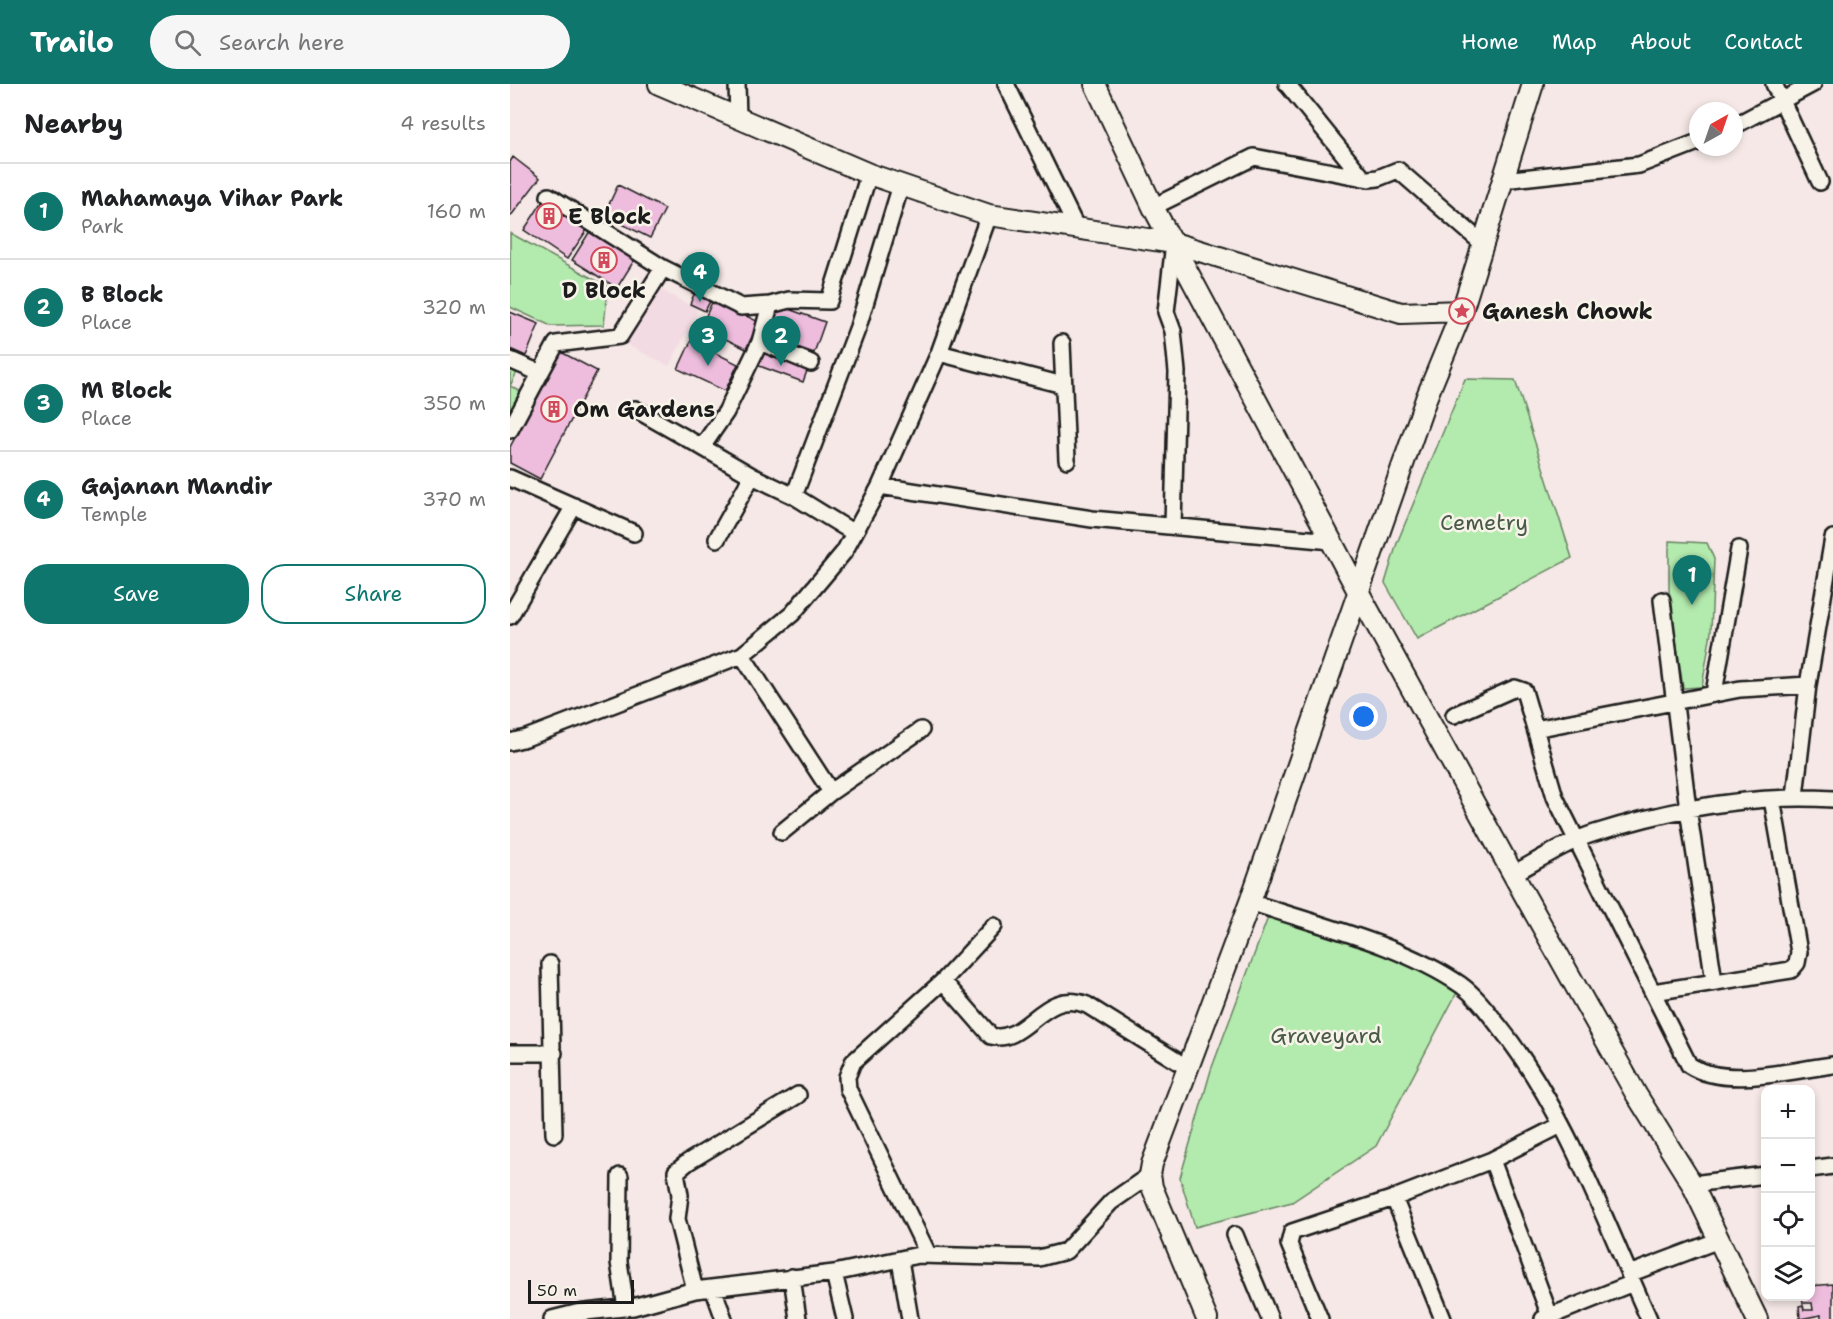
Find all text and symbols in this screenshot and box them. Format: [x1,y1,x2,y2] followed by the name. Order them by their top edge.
[150,15,570,69] search box
[30,23,114,61] text: Trailo
[171,26,204,59] icon: search
[219,28,345,57] text: Search here
[1461,28,1519,56] text: Home
[1552,28,1597,56] text: Map
[1630,28,1691,56] text: About
[1724,28,1803,56] text: Contact
[1689,102,1743,156] north arrow
[24,106,123,141] text: Nearby
[400,110,486,136] text: 4 results
[81,184,343,213] text: Mahamaya Vihar Park
[39,198,48,224] text: 1
[427,198,486,224] text: 160 m
[534,201,564,231] building icon: E Block
[568,202,651,231] place label: E Block
[81,213,124,239] text: Park
[589,245,619,275] building icon: D Block
[680,252,720,302] pin: 4
[562,276,646,305] place label: D Block
[81,280,164,309] text: B Block
[37,294,51,320] text: 2
[422,294,486,320] text: 320 m
[1447,296,1477,326] place icon: Ganesh Chowk
[1482,297,1653,326] place label: Ganesh Chowk
[81,309,132,335] text: Place
[688,316,728,366] pin: 3
[762,316,800,366] pin: 2
[81,376,172,405] text: M Block
[37,390,51,416] text: 3
[422,390,486,416] text: 350 m
[539,394,569,424] building icon: Om Gardens
[573,395,715,424] place label: Om Gardens
[81,405,132,431] text: Place
[81,472,273,501] text: Gajanan Mandir
[37,486,51,512] text: 4
[422,486,486,512] text: 370 m
[81,501,148,527] text: Temple
[1440,508,1528,537] park label: Cemetry
[1672,556,1712,605] pin: 1
[24,564,249,624] button: Save
[261,564,486,624] button: Share
[1349,702,1378,731] your location
[1270,1021,1382,1050] park label: Graveyard
[1761,1085,1815,1301] map controls
[1761,1085,1815,1139] button: +
[1761,1139,1815,1193] button: −
[1761,1193,1815,1247] button: locate
[1761,1247,1815,1301] button: layers
[528,1277,634,1304] scale bar
[537,1280,577,1301] text: 50 m

